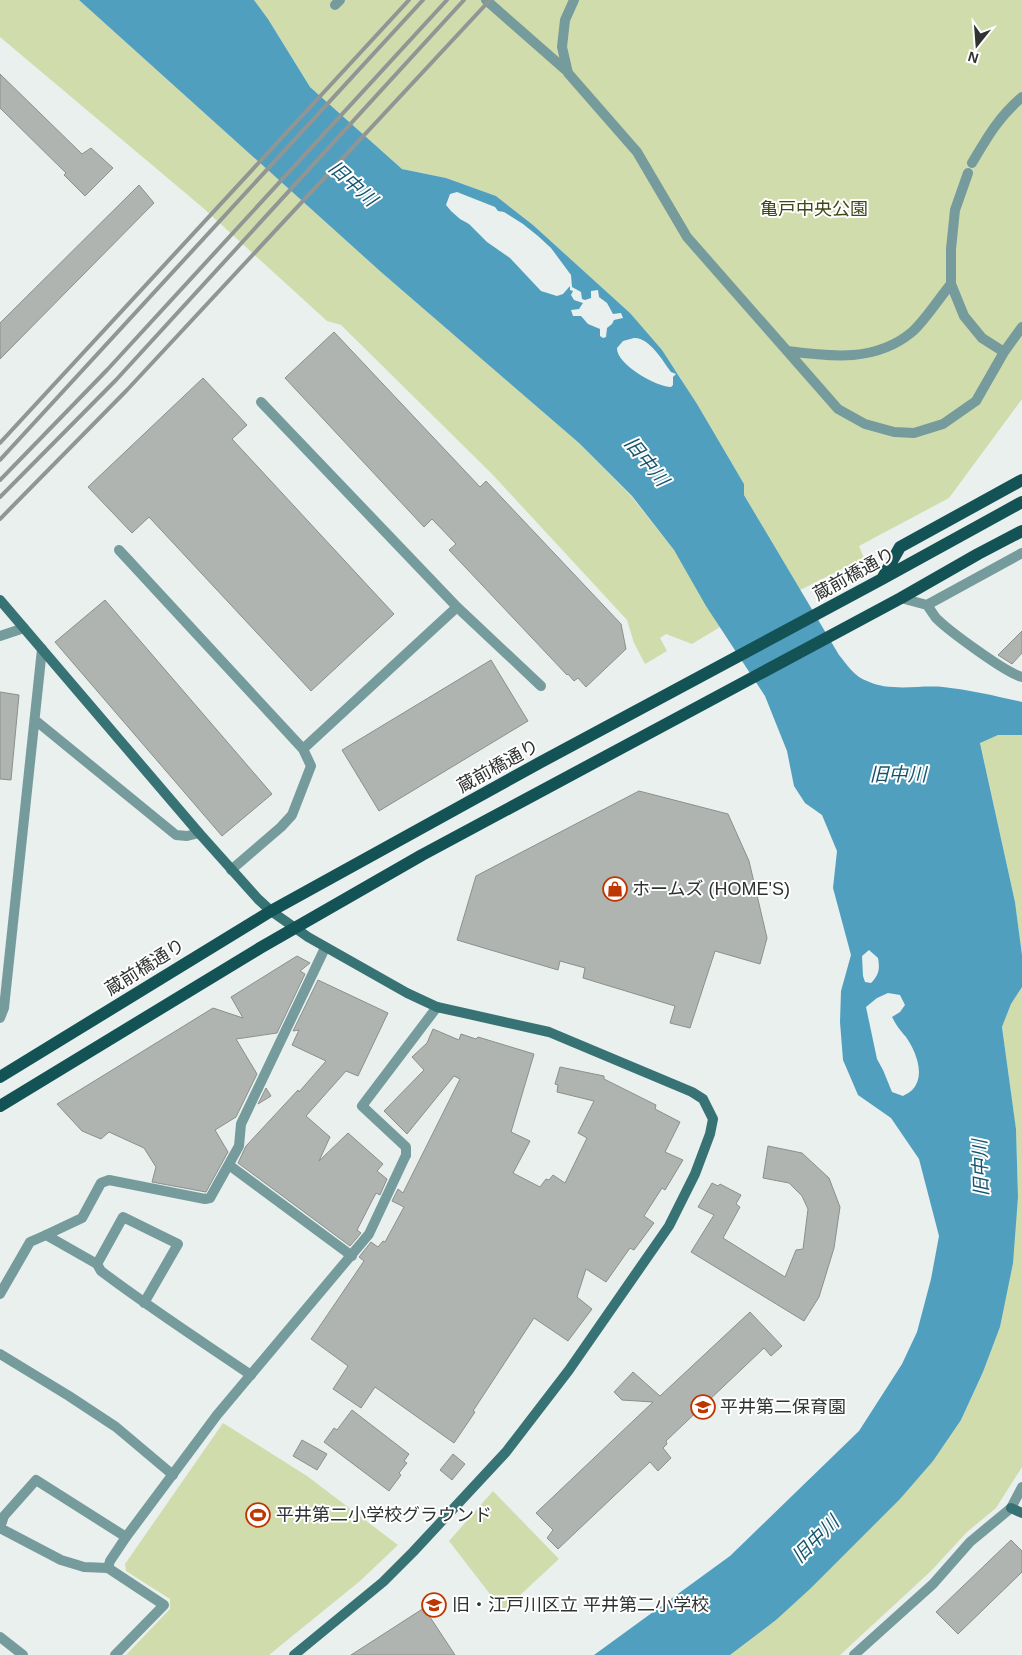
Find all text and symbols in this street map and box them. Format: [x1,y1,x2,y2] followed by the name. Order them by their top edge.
[952,20,1002,70] north arrow
[966,48,980,67] text: N
[324,156,382,212] water label: 旧中川
[760,199,868,219] park label: 亀戸中央公園
[621,433,674,492] water label: 旧中川
[810,543,898,605] street label: 蔵前橋通り
[454,735,542,797] street label: 蔵前橋通り
[869,764,928,785] water label: 旧中川
[602,876,628,902] shop icon: ホームズ (HOME'S)
[632,879,790,899] place label: ホームズ (HOME'S)
[102,935,188,999] street label: 蔵前橋通り
[969,1137,992,1197] water label: 旧中川
[690,1394,716,1420] school or university icon: 平井第二保育園
[720,1397,846,1417] place label: 平井第二保育園
[245,1502,271,1528] sports icon: 平井第二小学校グラウンド
[276,1505,492,1525] place label: 平井第二小学校グラウンド
[788,1510,844,1567] water label: 旧中川
[421,1592,447,1618] school or university icon: 旧・江戸川区立 平井第二小学校
[452,1595,709,1615] place label: 旧・江戸川区立 平井第二小学校

